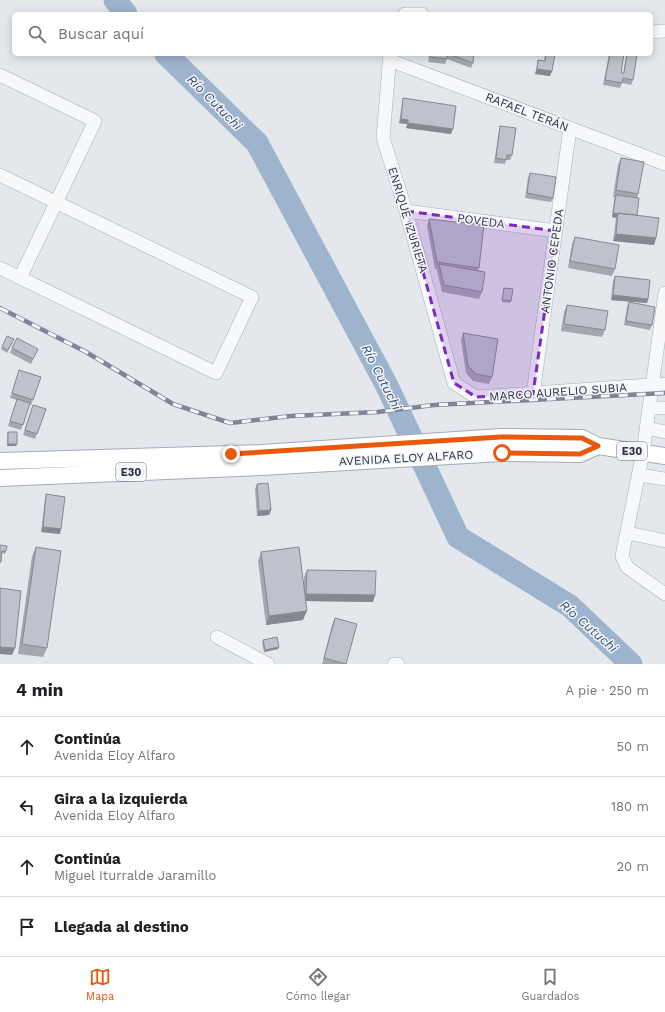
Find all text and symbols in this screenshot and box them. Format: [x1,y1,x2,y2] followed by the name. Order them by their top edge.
[12,12,653,56] search box
[26,23,48,45] icon: search
[58,25,144,43] text: Buscar aquí
[184,72,246,133] water label: Río Cutuchi
[483,90,571,134] street label: RAFAEL TERÁN
[385,165,431,275] street label: ENRIQUE IZURIETA
[538,208,566,314] street label: ANTONIO CEPEDA
[456,211,506,231] street label: POVEDA
[359,342,405,413] water label: Río Cutuchi
[489,380,627,404] street label: MARCO AURELIO SUBIA
[617,442,647,460] road number: E30
[493,444,511,462] route start
[222,445,240,463] route end
[338,447,474,469] street label: AVENIDA ELOY ALFARO
[116,463,146,481] road number: E30
[557,597,621,656] water label: Río Cutuchi
[16,680,63,700] text: 4 min
[566,683,649,698] text: A pie · 250 m
[54,730,121,748] text: Continúa
[16,736,38,758] icon: ahead
[617,739,649,754] text: 50 m
[54,748,175,763] text: Avenida Eloy Alfaro
[54,790,187,808] text: Gira a la izquierda
[16,796,38,818] icon: left
[611,799,649,814] text: 180 m
[54,808,175,823] text: Avenida Eloy Alfaro
[54,850,121,868] text: Continúa
[16,856,38,878] icon: ahead
[617,859,649,874] text: 20 m
[54,868,216,883] text: Miguel Iturralde Jaramillo
[16,916,38,938] icon: arrive
[54,918,189,936] text: Llegada al destino
[86,966,114,1003] tab: Mapa
[286,966,350,1003] tab: Cómo llegar
[522,966,579,1003] tab: Guardados

